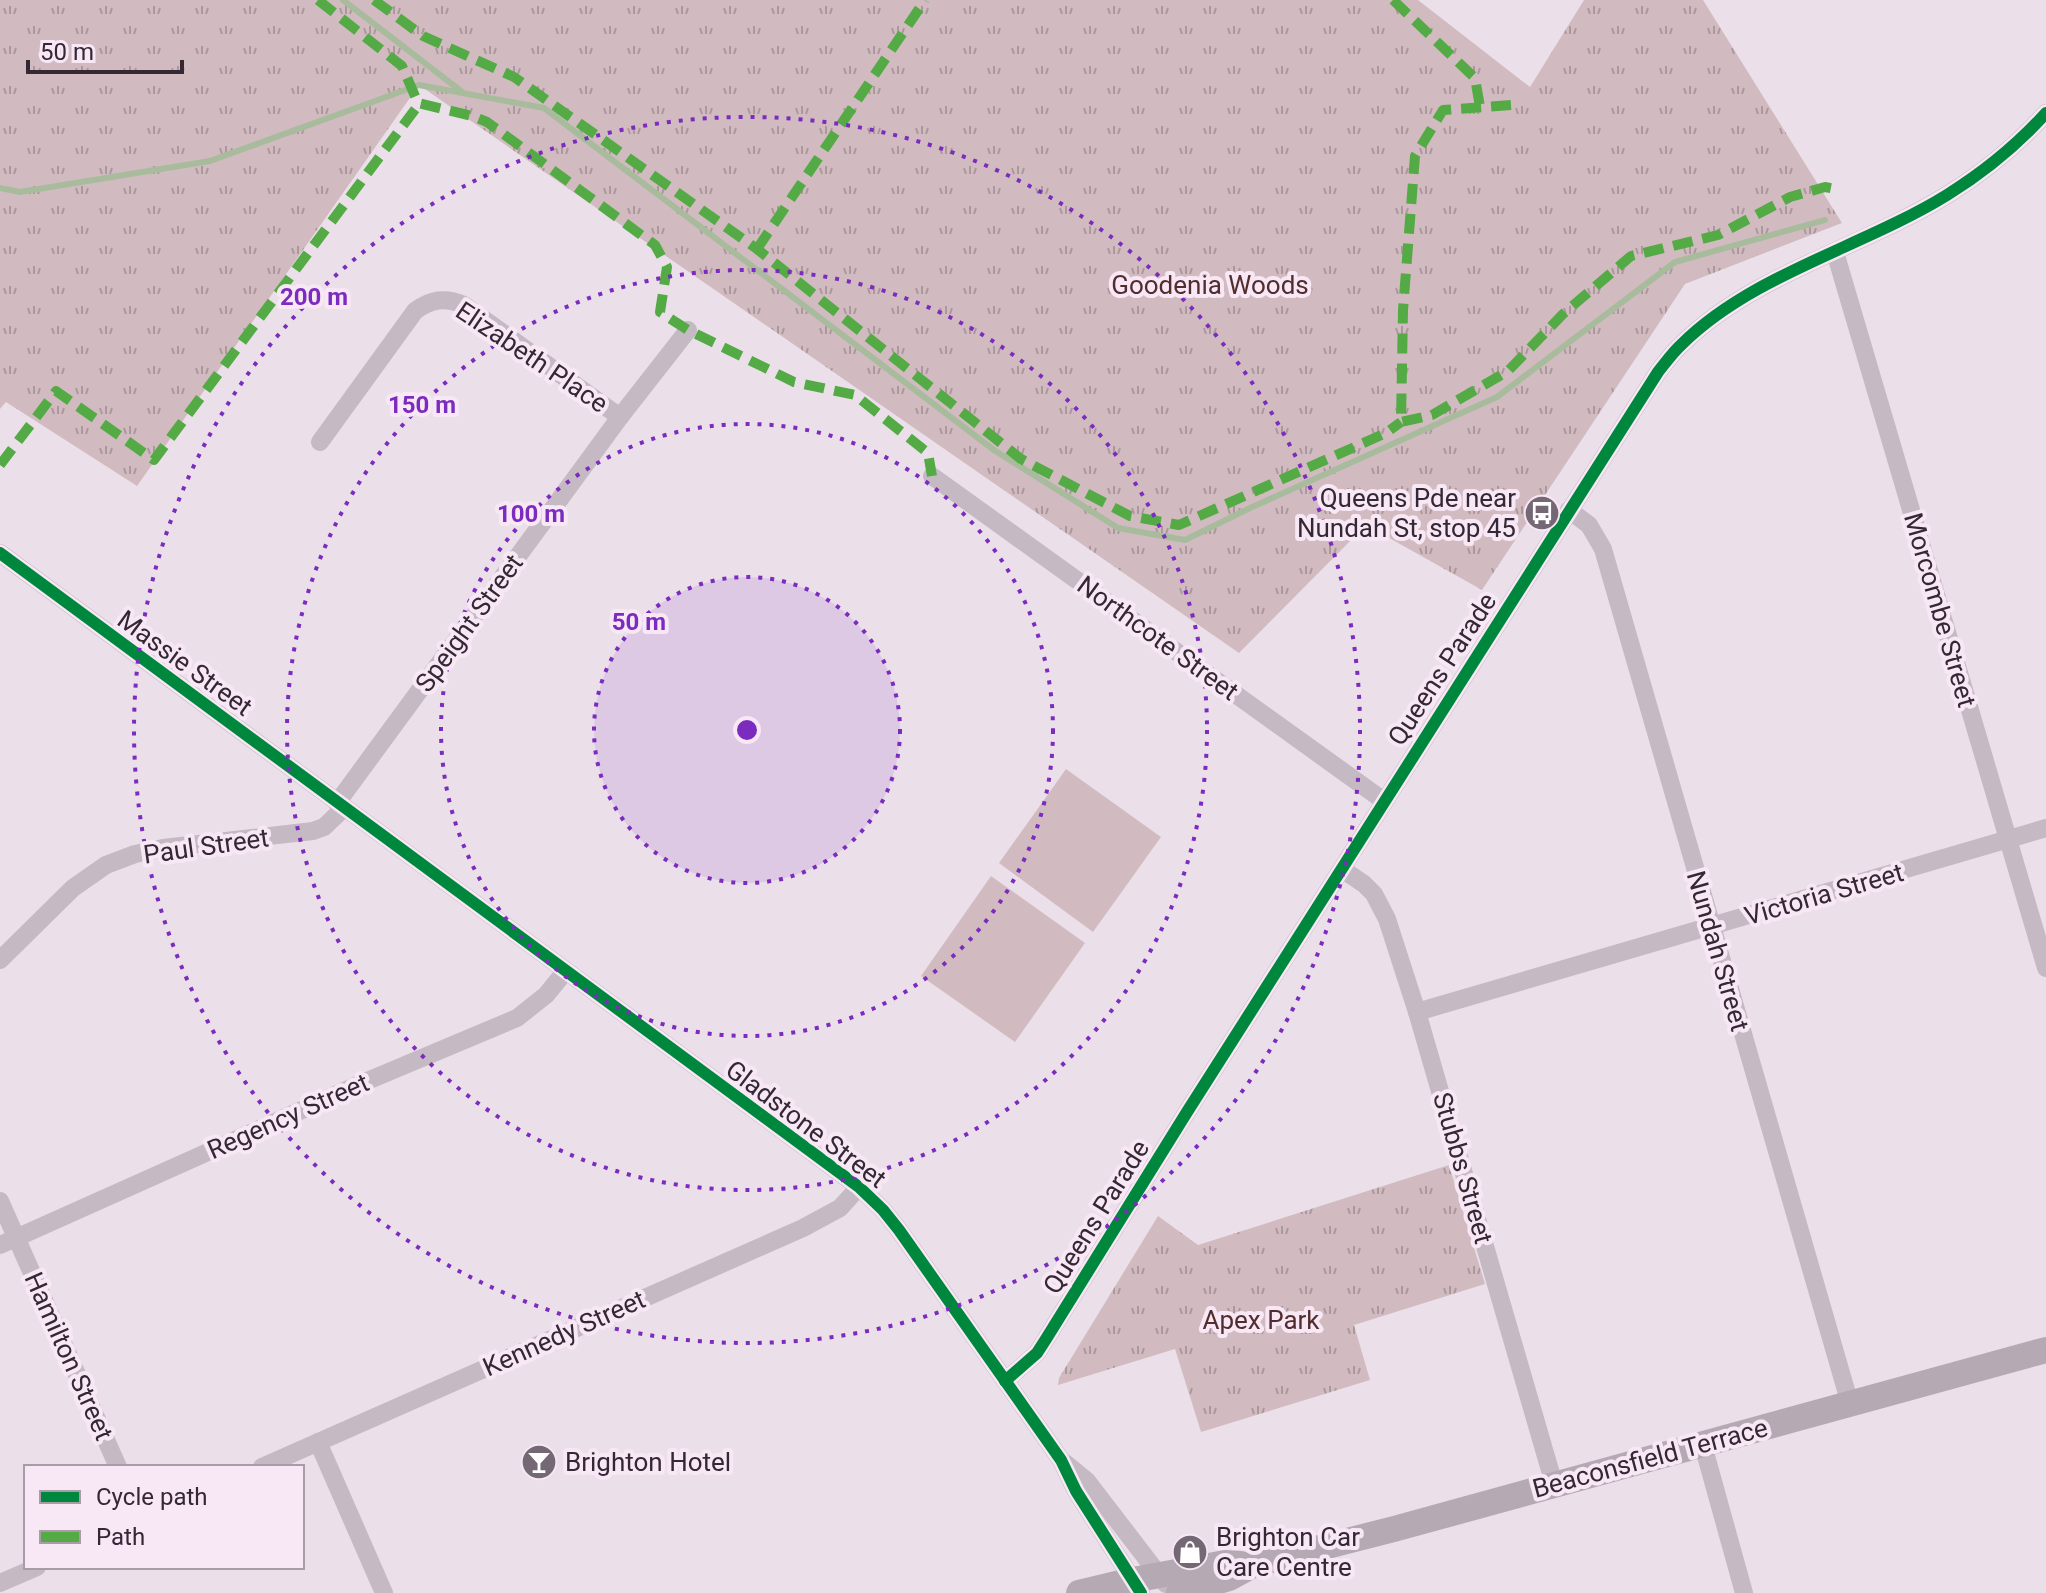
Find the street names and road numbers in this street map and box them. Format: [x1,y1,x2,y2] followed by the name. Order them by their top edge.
[450,295,614,419] street label: Elizabeth Place
[1898,509,1982,711] street label: Morcombe Street
[409,548,529,698] street label: Speight Street
[1072,570,1244,706] street label: Northcote Street
[1382,587,1502,751] street label: Queens Parade
[112,604,258,722] street label: Massie Street
[141,822,271,870] street label: Paul Street
[1741,857,1907,931] street label: Victoria Street
[1681,867,1755,1035] street label: Nundah Street
[720,1054,892,1194] street label: Gladstone Street
[203,1067,373,1165] street label: Regency Street
[1427,1089,1499,1247] street label: Stubbs Street
[1037,1135,1155,1299] street label: Queens Parade
[19,1267,119,1445] street label: Hamilton Street
[478,1284,650,1382] street label: Kennedy Street
[1529,1412,1771,1504] street label: Beaconsfield Terrace

